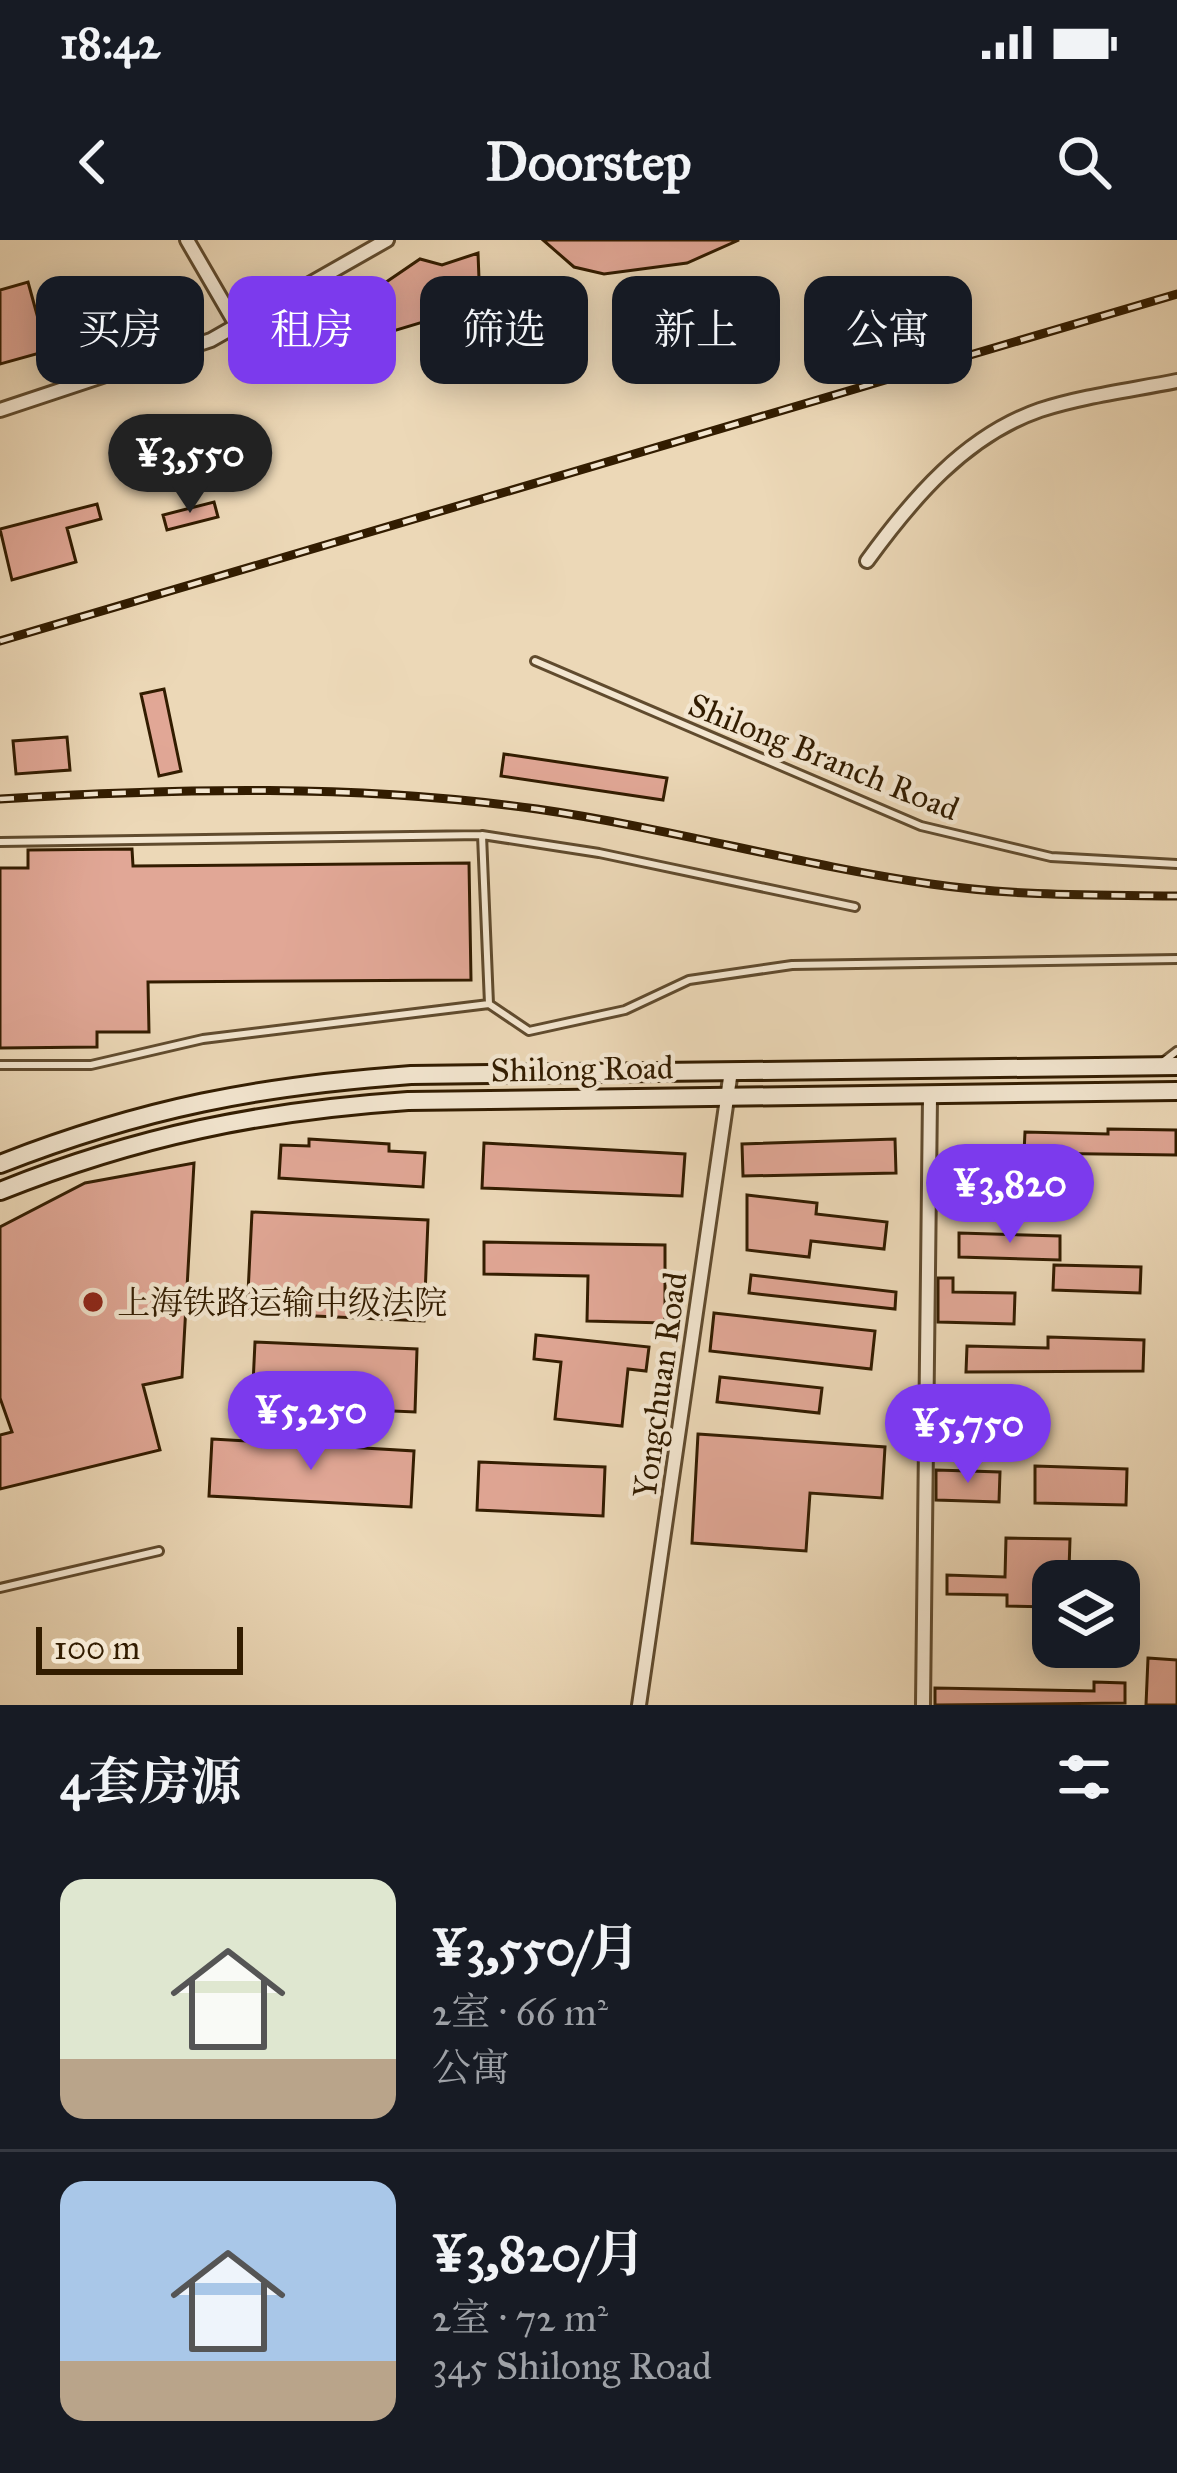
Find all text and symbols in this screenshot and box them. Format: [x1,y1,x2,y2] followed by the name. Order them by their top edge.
[60,15,160,70] text: 18:42
[60,129,126,195] icon: back
[485,129,692,195] text: Doorstep
[1051,129,1117,195] icon: search
[36,276,204,384] chip: 买房
[228,276,396,384] chip: 租房
[420,276,588,384] chip: 筛选
[612,276,780,384] chip: 新上
[804,276,972,384] chip: 公寓
[92,414,288,516] pin: ¥3,550
[135,429,245,477] text: ¥3,550
[683,684,965,830] street label: Shilong Branch Road
[490,1047,674,1091] street label: Shilong Road
[912,1144,1108,1246] pin: ¥3,820
[953,1159,1067,1207] text: ¥3,820
[624,1269,696,1501] street label: Yongchuan Road
[117,1283,447,1323] place label: 上海铁路运输中级法院
[80,1289,106,1315] marker: 上海铁路运输中级法院
[213,1371,409,1473] pin: ¥5,250
[870,1384,1066,1486] pin: ¥5,750
[255,1386,367,1434] text: ¥5,250
[912,1399,1024,1447] text: ¥5,750
[1032,1560,1140,1668] map controls
[1032,1560,1140,1668] button: layers
[36,1621,243,1674] scale bar
[54,1628,140,1668] text: 100 m
[1051,1744,1117,1810] icon: filters
[60,1751,241,1813] text: 4套房源
[432,1917,640,1979] text: ¥3,550/月
[156,1927,300,2071] icon: home
[432,1988,608,2036] text: 2室 · 66 m²
[432,2044,510,2092] text: 公寓
[432,2223,646,2285] text: ¥3,820/月
[156,2229,300,2373] icon: home
[432,2294,608,2342] text: 2室 · 72 m²
[432,2342,712,2390] text: 345 Shilong Road

